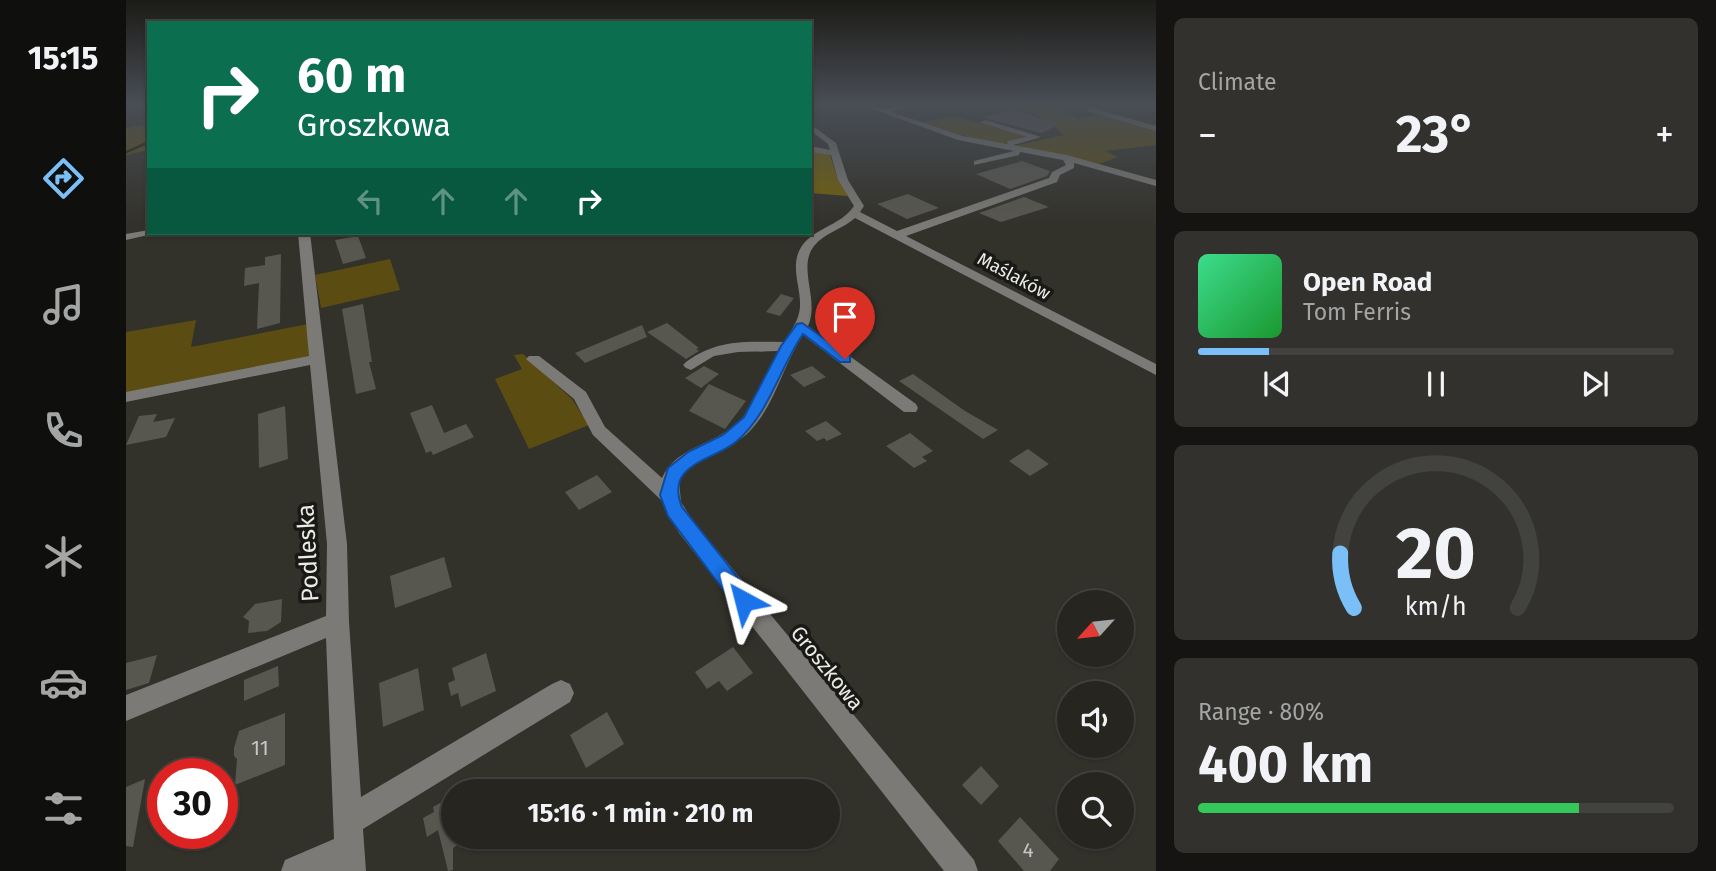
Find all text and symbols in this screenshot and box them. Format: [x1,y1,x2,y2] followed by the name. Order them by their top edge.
[28,39,98,77] text: 15:15
[297,46,406,105] text: 60 m
[182,49,273,140] icon: right
[1198,68,1277,96] text: Climate
[1396,103,1476,166] text: 23°
[297,106,451,144] text: Groszkowa
[1198,112,1217,158] text: −
[1655,112,1674,158] text: +
[39,154,88,203] icon: directions
[351,182,389,220] icon: left
[424,182,462,220] icon: ahead
[497,182,535,220] icon: ahead
[570,182,608,220] icon: right
[974,248,1054,304] street label: Maślaków
[1303,267,1432,298] text: Open Road
[39,280,88,329] icon: music
[815,287,875,359] pin
[826,298,864,336] icon: arrive
[1303,298,1411,326] text: Tom Ferris
[1258,365,1296,403] icon: previous
[1417,365,1455,403] icon: pause
[1576,365,1614,403] icon: next
[39,406,88,455] icon: phone
[291,503,325,603] street label: Podleska
[1396,511,1476,598] text: 20
[39,532,88,581] icon: climate
[707,564,781,638] position arrow
[1057,590,1134,667] north arrow
[1057,590,1134,849] map controls
[1405,592,1467,622] text: km/h
[785,621,869,715] street label: Groszkowa
[39,658,88,707] icon: car
[1057,681,1134,758] button: sound
[1198,698,1324,726] text: Range · 80%
[1198,733,1373,796] text: 400 km
[251,735,269,761] house number: 11
[147,758,238,849] speed limit sign: 30
[1057,772,1134,849] button: search
[39,784,88,833] icon: filters
[527,798,754,829] text: 15:16 · 1 min · 210 m
[1022,837,1034,863] house number: 4

